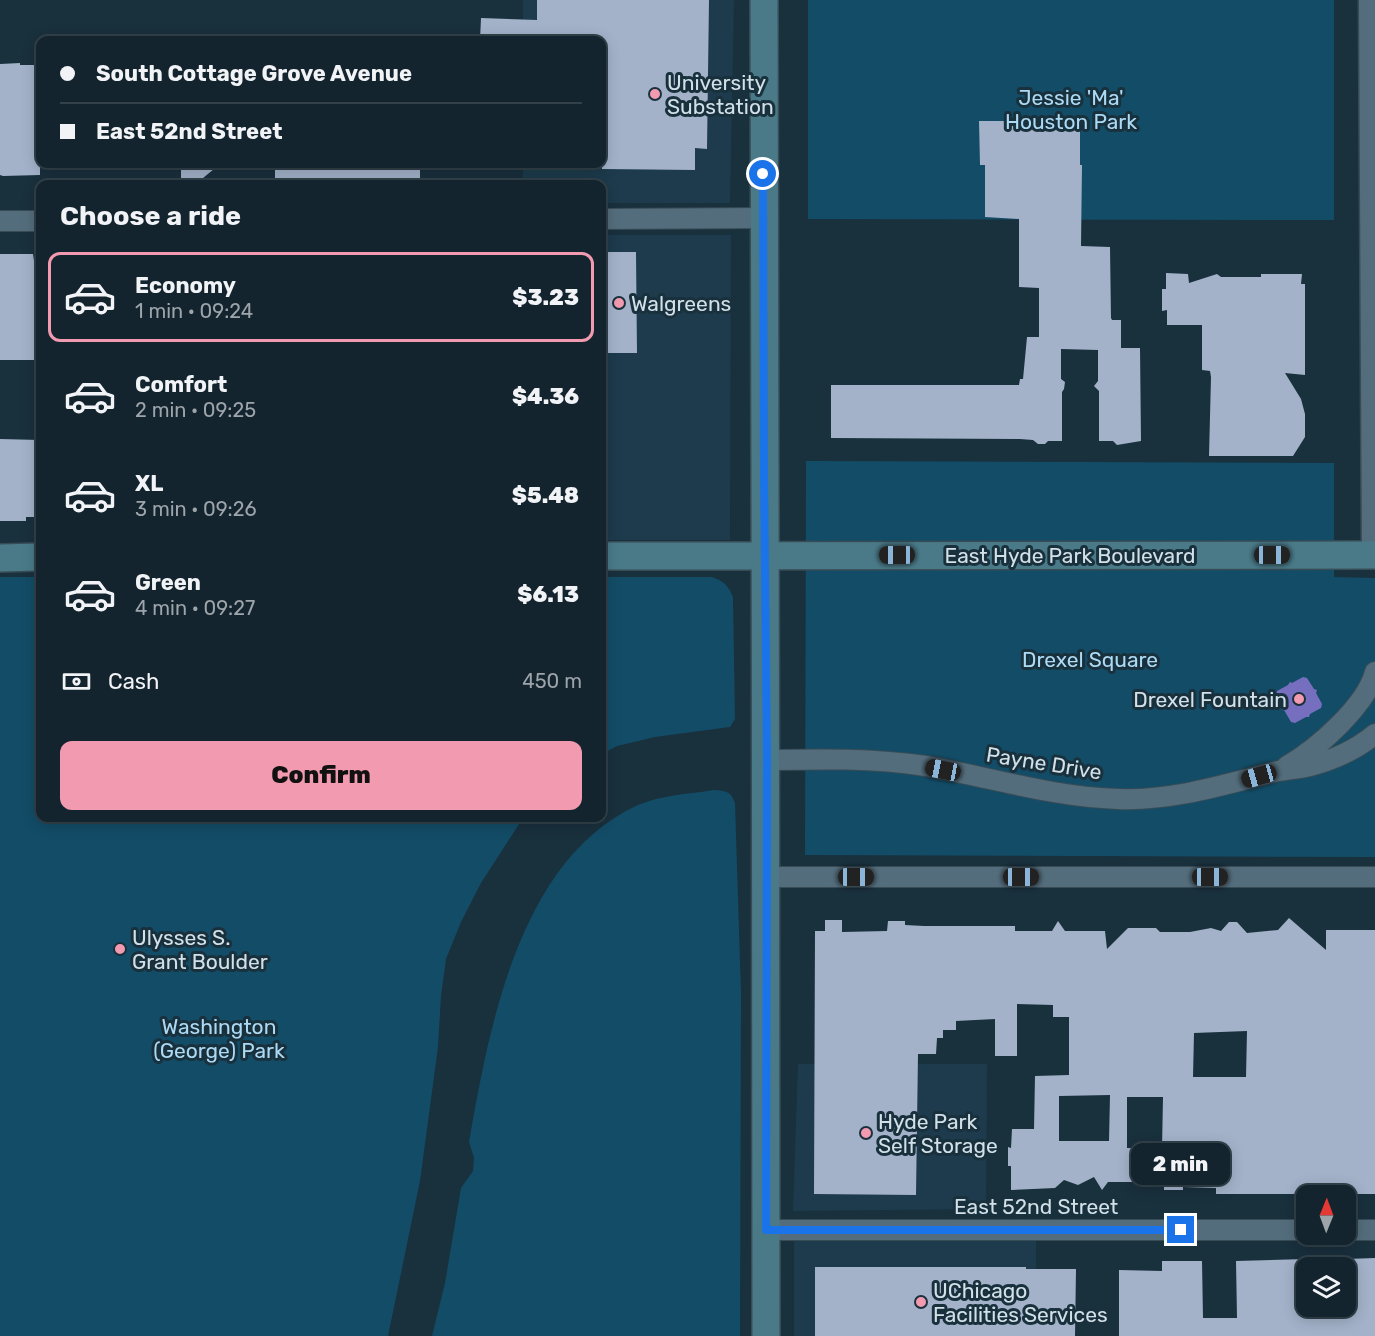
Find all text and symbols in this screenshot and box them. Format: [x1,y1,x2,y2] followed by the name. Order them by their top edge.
[96,60,412,87] text: South Cottage Grove Avenue
[667,70,774,119] place label: University Substation
[1005,85,1137,134] park label: Jessie 'Ma' Houston Park
[648,87,662,101] marker: University Substation
[96,118,282,145] text: East 52nd Street
[749,160,776,187] route start
[60,200,241,232] text: Choose a ride
[63,270,117,324] icon: car
[135,272,236,299] text: Economy
[512,284,579,311] text: $3.23
[631,291,731,316] place label: Walgreens
[612,296,626,310] marker: Walgreens
[135,299,253,323] text: 1 min · 09:24
[63,369,117,423] icon: car
[135,371,227,398] text: Comfort
[512,383,579,410] text: $4.36
[135,398,256,422] text: 2 min · 09:25
[63,468,117,522] icon: car
[135,470,163,497] text: XL
[512,482,579,509] text: $5.48
[135,497,257,521] text: 3 min · 09:26
[945,543,1195,568] street label: East Hyde Park Boulevard
[879,546,915,564] car
[1254,546,1290,564] car
[63,567,117,621] icon: car
[135,569,201,596] text: Green
[517,581,579,608] text: $6.13
[135,596,255,620] text: 4 min · 09:27
[1022,647,1158,672] park label: Drexel Square
[60,665,93,698] icon: cash
[108,668,159,695] text: Cash
[522,669,582,693] text: 450 m
[1133,687,1287,712] place label: Drexel Fountain
[1292,692,1306,706] marker: Drexel Fountain
[60,741,582,810] button: Confirm
[985,742,1103,784] street label: Payne Drive
[924,758,962,782] car
[1239,762,1279,790] car
[838,868,874,886] car
[1003,868,1039,886] car
[1192,868,1228,886] car
[132,925,268,974] place label: Ulysses S. Grant Boulder
[113,942,127,956] marker: Ulysses S. Grant Boulder
[153,1014,285,1063] park label: Washington (George) Park
[878,1109,998,1158] place label: Hyde Park Self Storage
[859,1126,873,1140] marker: Hyde Park Self Storage
[1132,1143,1230,1185] callout: 2 min
[1153,1152,1208,1176] text: 2 min
[1296,1185,1356,1245] north arrow
[1296,1185,1356,1317] map controls
[954,1194,1118,1219] street label: East 52nd Street
[1167,1216,1194,1243] route end
[1296,1257,1356,1317] button: layers
[933,1278,1108,1327] place label: UChicago Facilities Services
[914,1295,928,1309] marker: UChicago Facilities Services

